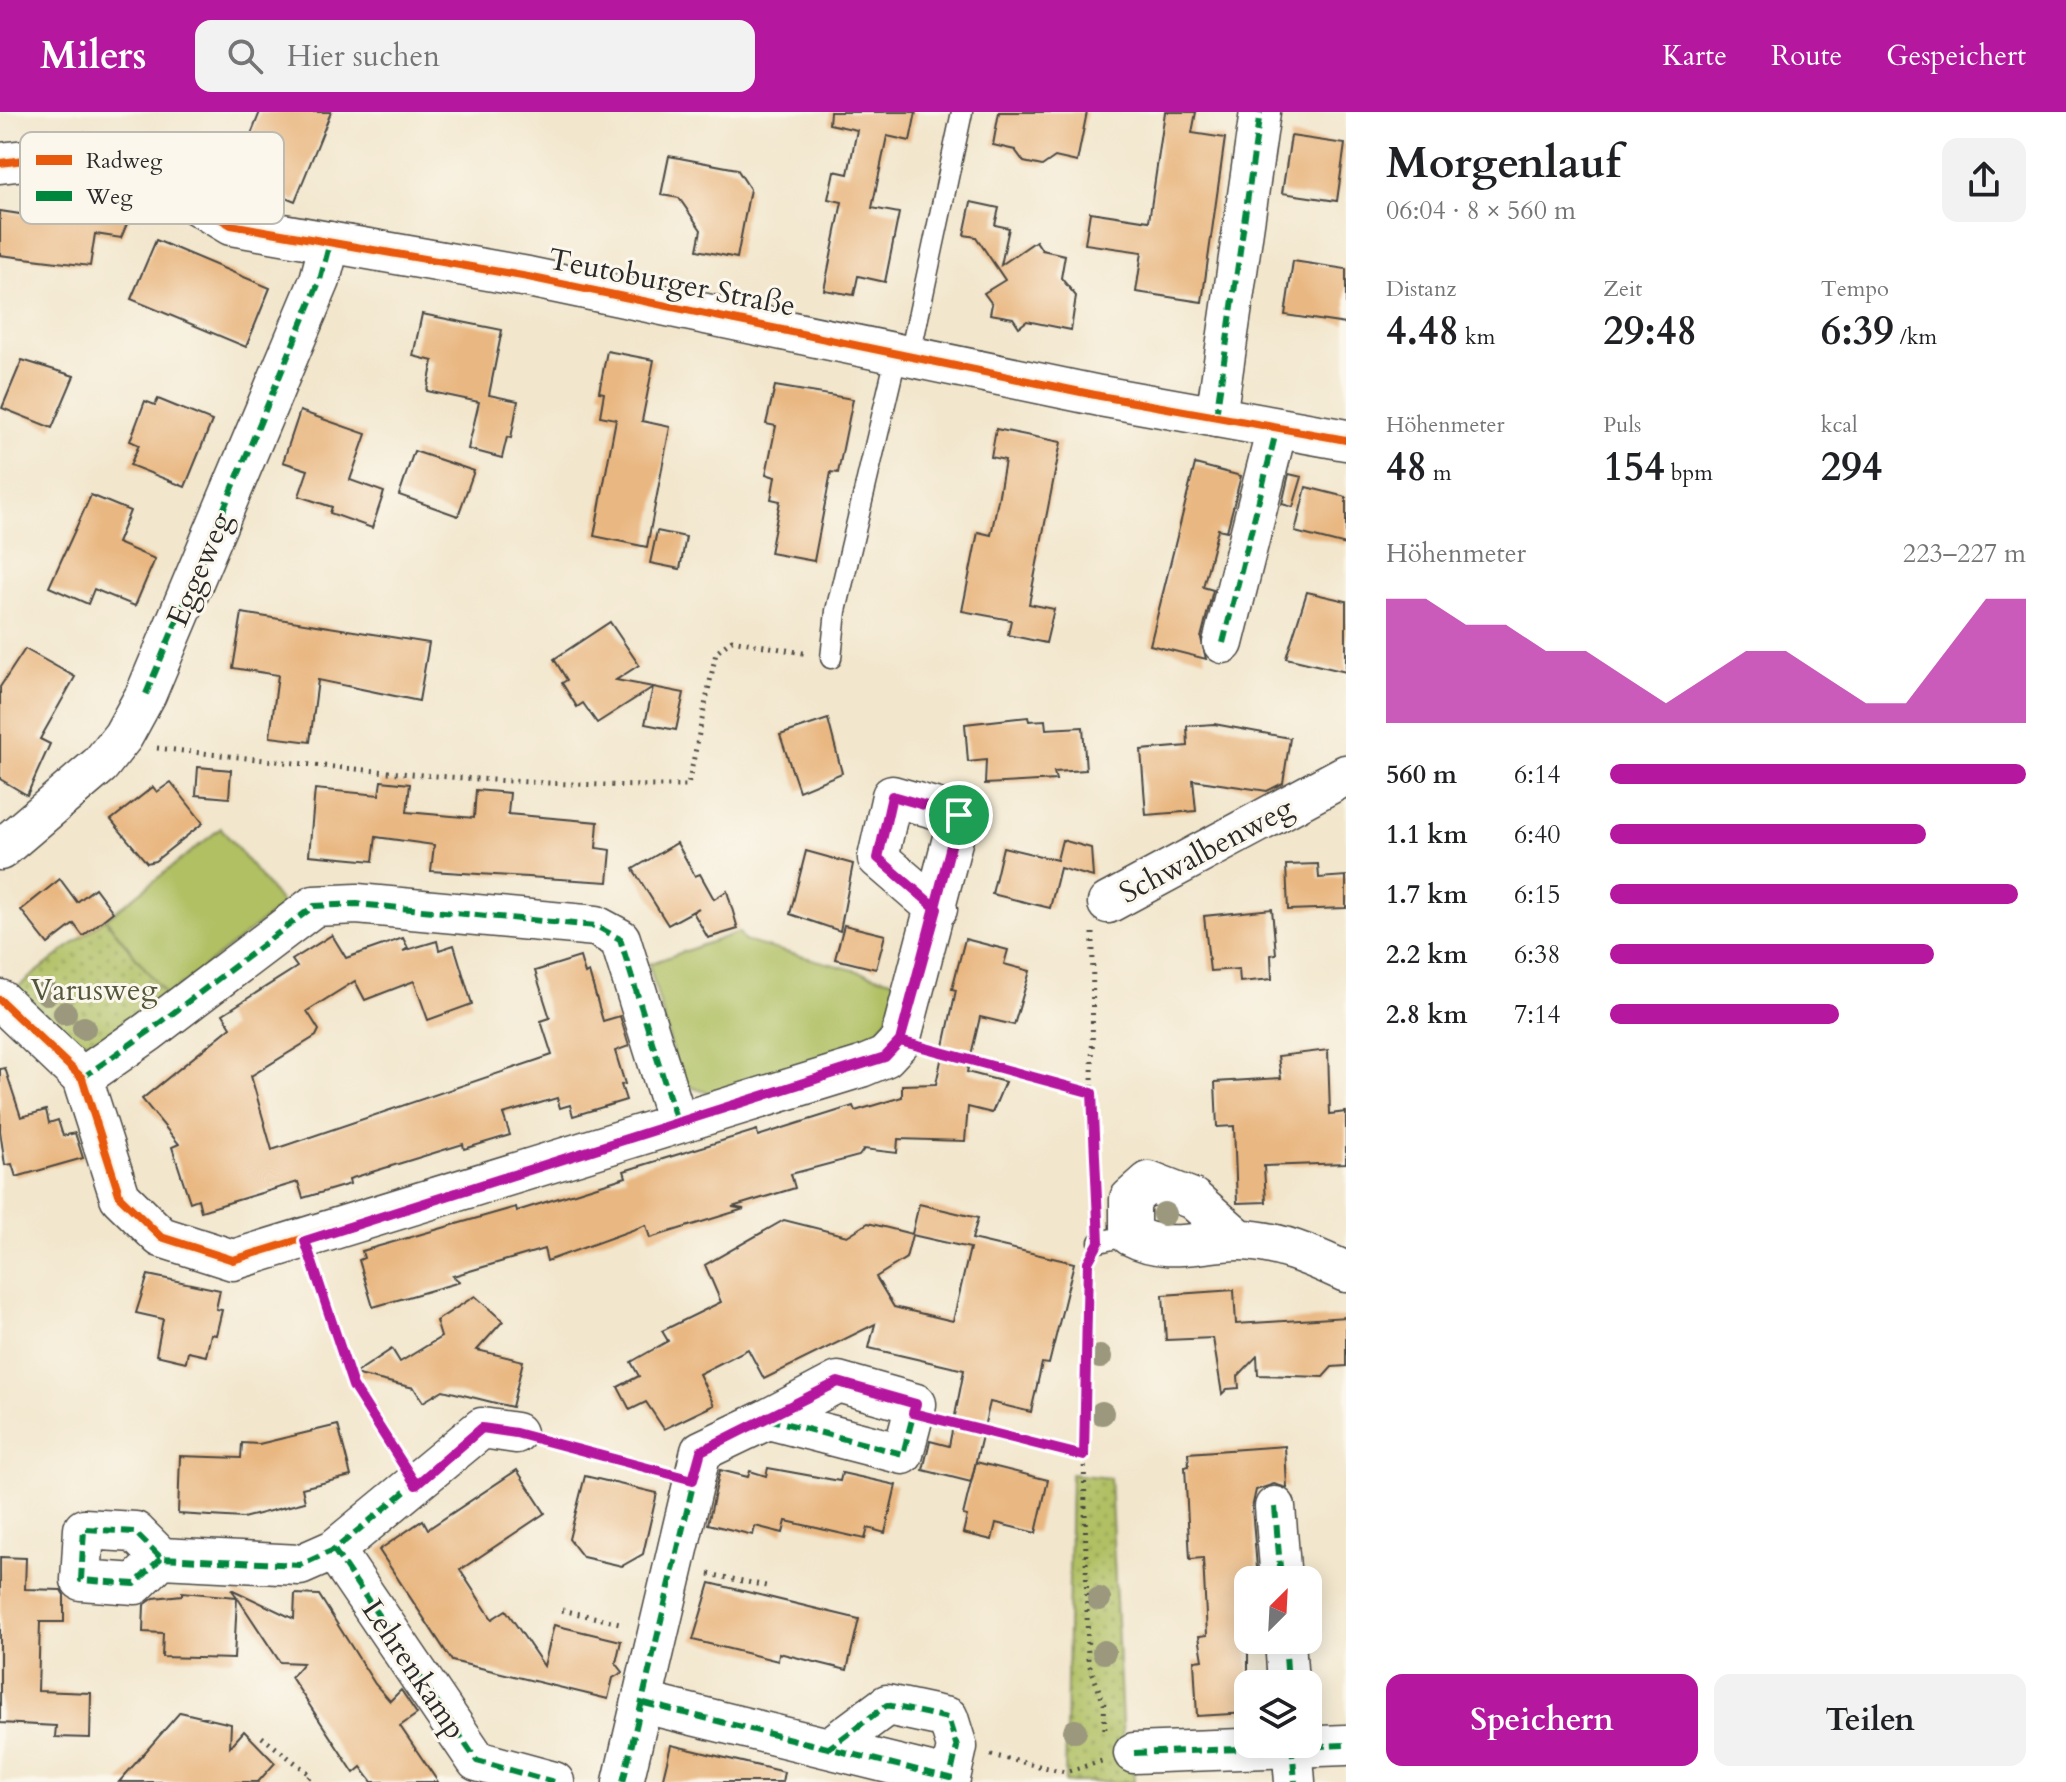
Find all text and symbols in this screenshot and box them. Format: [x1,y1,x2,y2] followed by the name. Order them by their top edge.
[195,20,755,92] search box
[40,30,147,82] text: Milers
[223,34,267,78] icon: search
[287,36,440,77] text: Hier suchen
[1662,37,1727,75] text: Karte
[1771,37,1842,75] text: Route
[1886,37,2026,75] text: Gespeichert
[20,132,284,224] legend
[1386,133,1621,193] text: Morgenlauf
[1942,138,2026,222] button: share
[86,146,163,176] text: Radweg
[85,182,133,212] text: Weg
[1386,193,1576,228] text: 06:04 · 8 × 560 m
[545,238,799,327] street label: Teutoburger Straße
[1386,274,1456,304] text: Distanz
[1603,274,1642,304] text: Zeit
[1821,274,1889,304] text: Tempo
[1386,304,1459,359] text: 4.48
[1603,304,1697,359] text: 29:48
[1821,304,1894,359] text: 6:39
[1459,322,1495,352] text: km
[1894,322,1937,352] text: /km
[1386,410,1504,440] text: Höhenmeter
[1603,410,1641,440] text: Puls
[1821,410,1858,440] text: kcal
[1386,440,1427,495] text: 48
[1603,440,1665,495] text: 154
[1821,440,1882,495] text: 294
[1427,458,1452,488] text: m
[1665,458,1713,488] text: bpm
[157,506,242,633] street label: Eggeweg
[1386,536,1526,571] text: Höhenmeter
[1903,536,2026,571] text: 223–227 m
[1386,757,1457,792] text: 560 m
[1514,757,1561,792] text: 6:14
[925,781,993,849] pin
[1112,787,1300,913] street label: Schwalbenweg
[937,793,981,837] icon: arrive
[1386,817,1467,852] text: 1.1 km
[1514,817,1561,852] text: 6:40
[1386,877,1467,912] text: 1.7 km
[1514,877,1561,912] text: 6:15
[1386,937,1467,972] text: 2.2 km
[1514,937,1561,972] text: 6:38
[31,970,158,1011] park label: Varusweg
[1386,997,1467,1032] text: 2.8 km
[1514,997,1561,1032] text: 7:14
[1234,1566,1322,1654] north arrow
[1234,1566,1322,1758] map controls
[352,1591,475,1747] street label: Lehrenkamp
[1234,1670,1322,1758] button: layers
[1386,1674,1698,1766] button: Speichern
[1714,1674,2026,1766] button: Teilen

